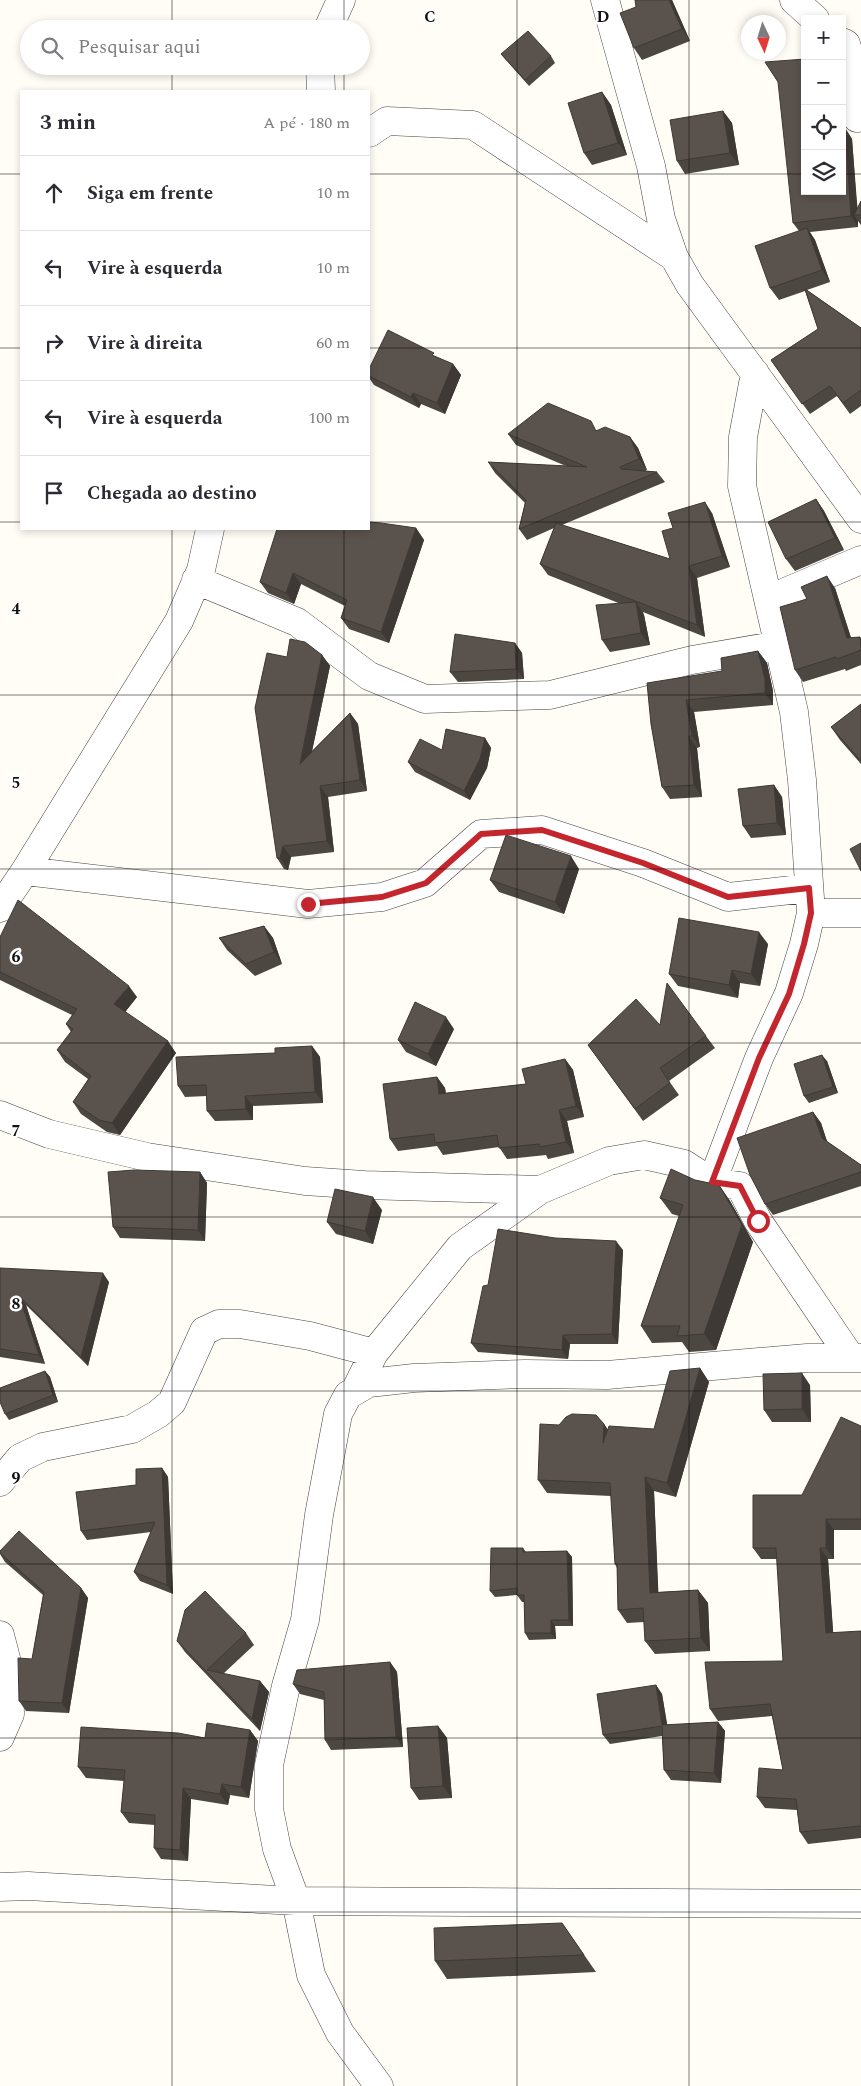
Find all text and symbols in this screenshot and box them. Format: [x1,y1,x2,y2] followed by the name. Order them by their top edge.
[424,5,436,29] text: C
[597,5,610,29] text: D
[741,15,786,60] north arrow
[801,15,846,195] map controls
[801,15,846,60] button: +
[20,20,370,75] search box
[78,33,201,62] text: Pesquisar aqui
[38,34,66,62] icon: search
[801,60,846,105] button: −
[801,105,846,150] button: locate
[40,107,96,139] text: 3 min
[263,111,350,135] text: A pé · 180 m
[801,150,846,195] button: layers
[40,179,68,207] icon: ahead
[87,179,213,208] text: Siga em frente
[316,181,350,205] text: 10 m
[40,254,68,282] icon: left
[87,254,223,283] text: Vire à esquerda
[316,256,350,280] text: 10 m
[40,329,68,357] icon: right
[87,329,203,358] text: Vire à direita
[316,331,350,355] text: 60 m
[40,404,68,432] icon: left
[87,404,223,433] text: Vire à esquerda
[308,406,350,430] text: 100 m
[40,479,68,507] icon: arrive
[87,479,257,508] text: Chegada ao destino
[12,597,21,621] text: 4
[12,771,20,795] text: 5
[297,893,320,916] route end
[12,945,21,969] text: 6
[12,1119,21,1143] text: 7
[747,1210,770,1233] route start
[12,1292,21,1316] text: 8
[12,1466,21,1490] text: 9

